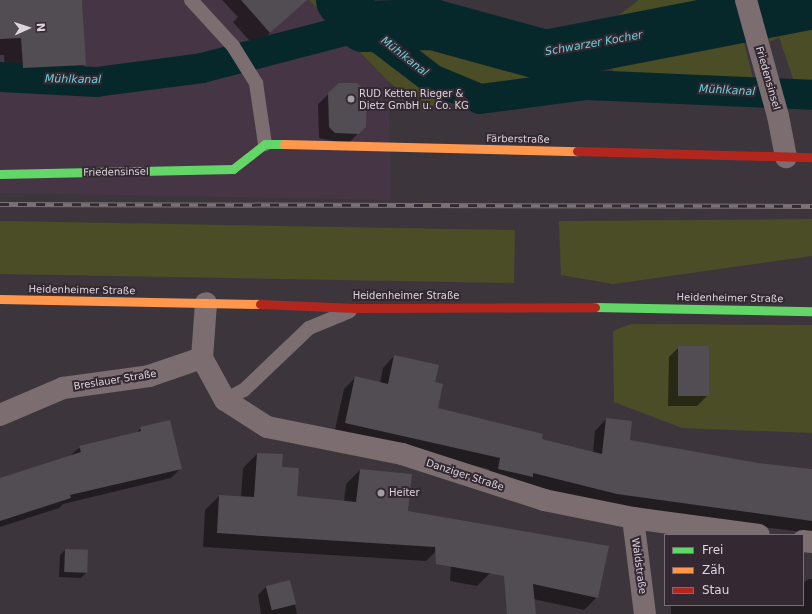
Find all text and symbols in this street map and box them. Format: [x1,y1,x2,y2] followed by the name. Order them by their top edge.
[8,8,48,48] north arrow
[34,22,47,32] text: N
[544,29,644,59] water label: Schwarzer Kocher
[378,34,430,80] water label: Mühlkanal
[753,45,783,111] street label: Friedensinsel
[45,73,101,87] water label: Mühlkanal
[699,83,755,99] water label: Mühlkanal
[359,87,469,110] place label: RUD Ketten Rieger & Dietz GmbH u. Co. KG
[346,94,356,104] marker: RUD Ketten Rieger & Dietz GmbH u. Co. KG
[486,132,550,146] street label: Färberstraße
[83,165,149,179] street label: Friedensinsel
[29,283,135,297] street label: Heidenheimer Straße
[353,290,459,302] street label: Heidenheimer Straße
[677,291,783,305] street label: Heidenheimer Straße
[73,368,157,392] street label: Breslauer Straße
[425,457,505,493] street label: Danziger Straße
[389,487,420,499] place label: Heiter
[376,488,386,498] marker: Heiter
[664,534,804,606] legend
[629,537,649,595] street label: Waldstraße
[702,543,723,557] text: Frei
[702,563,725,577] text: Zäh
[702,583,729,597] text: Stau

